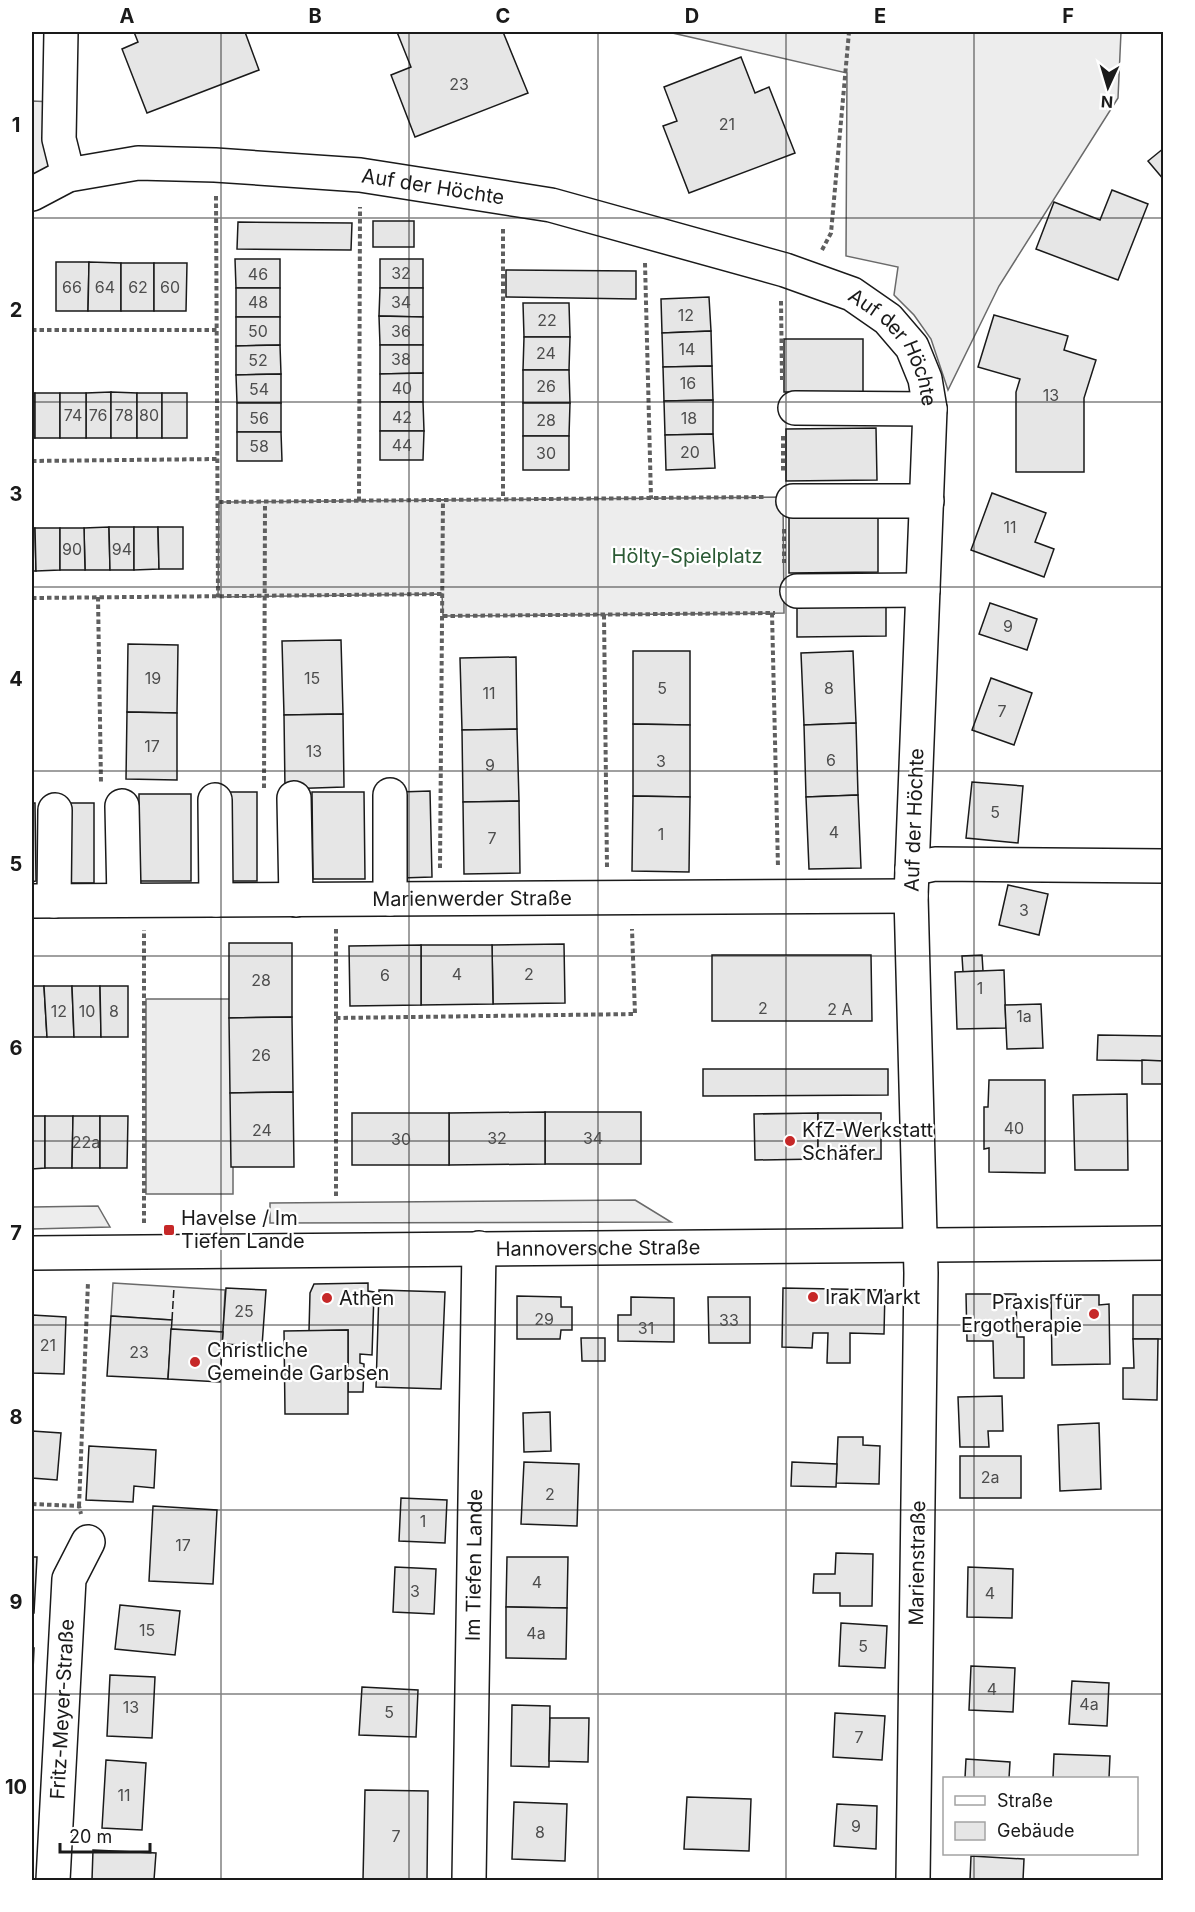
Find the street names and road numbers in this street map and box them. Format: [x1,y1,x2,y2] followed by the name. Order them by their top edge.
[360,163,506,209] street label: Auf der Höchte
[844,283,941,408] street label: Auf der Höchte
[899,748,929,892] street label: Auf der Höchte
[372,886,572,911] street label: Marienwerder Straße
[496,1235,700,1261] street label: Hannoversche Straße
[461,1489,487,1641] street label: Im Tiefen Lande
[904,1500,930,1626] street label: Marienstraße
[45,1618,79,1800] street label: Fritz-Meyer-Straße

